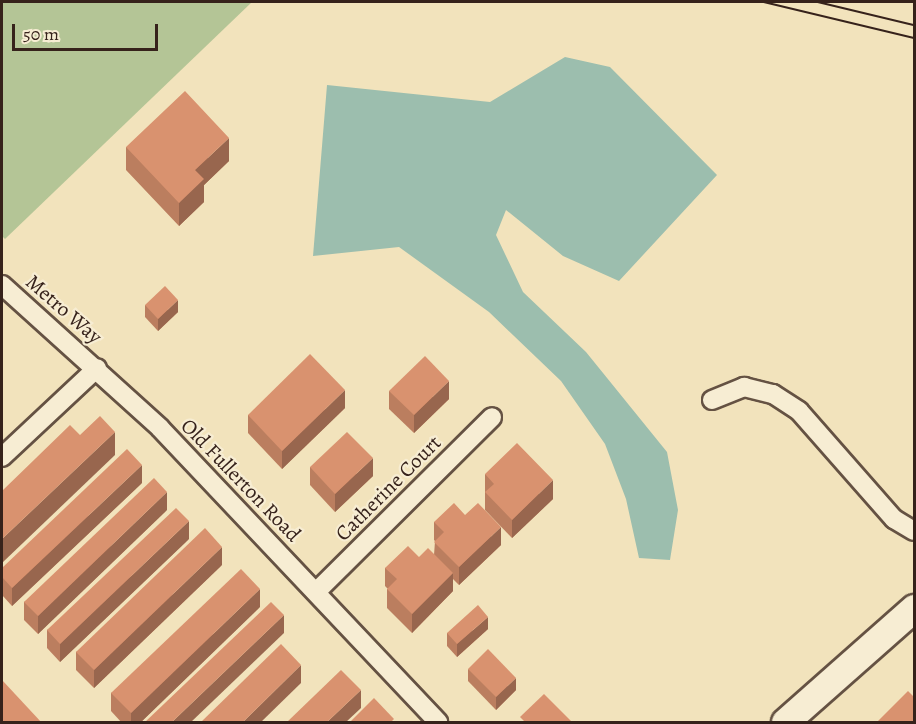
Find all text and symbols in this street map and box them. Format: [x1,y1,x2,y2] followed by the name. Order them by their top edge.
[15,12,160,50] scale bar
[23,22,59,46] text: 50 m
[21,269,107,349] street label: Metro Way
[176,413,306,547] street label: Old Fullerton Road
[330,430,446,546] street label: Catherine Court

